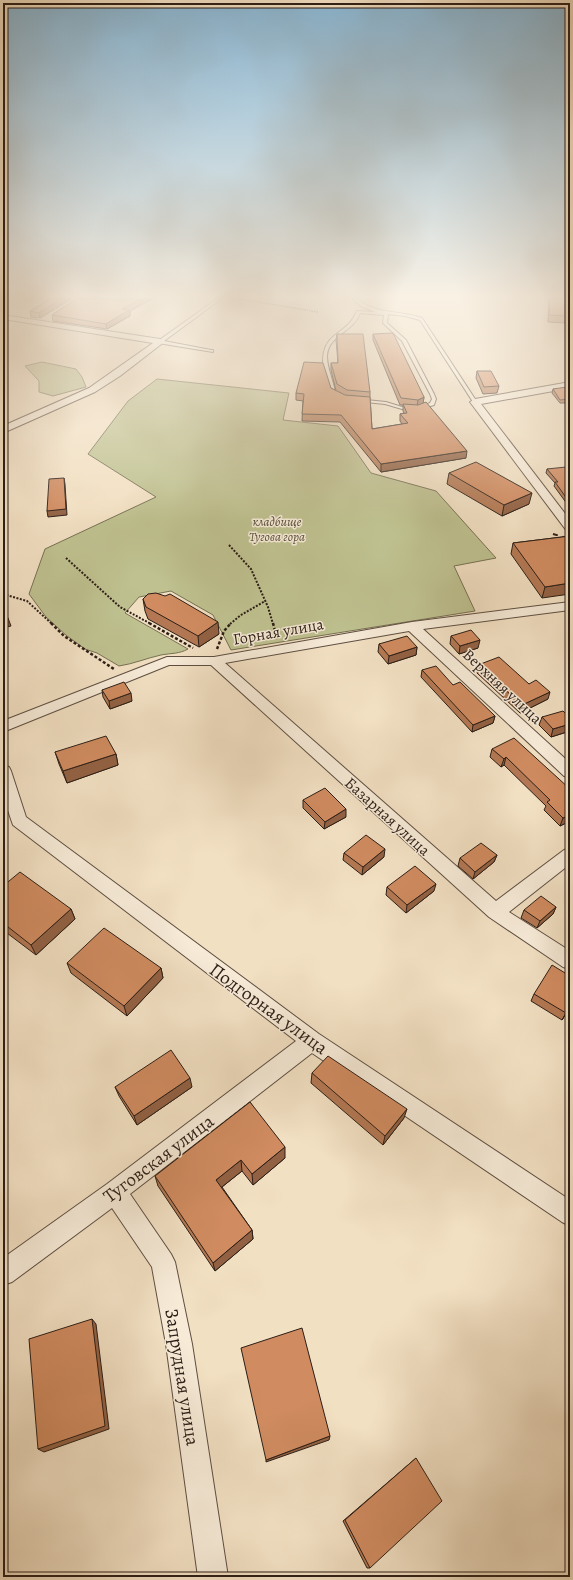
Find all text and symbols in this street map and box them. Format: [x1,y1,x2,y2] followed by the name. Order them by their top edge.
[249,513,305,545] park label: кладбище Тугова гора
[231,613,326,651] street label: Горная улица
[458,644,547,730] street label: Верхняя улица
[340,772,435,861] street label: Базарная улица
[204,957,333,1061] street label: Подгорная улица
[98,1108,220,1209] street label: Туговская улица
[158,1307,206,1448] street label: Запрудная улица

